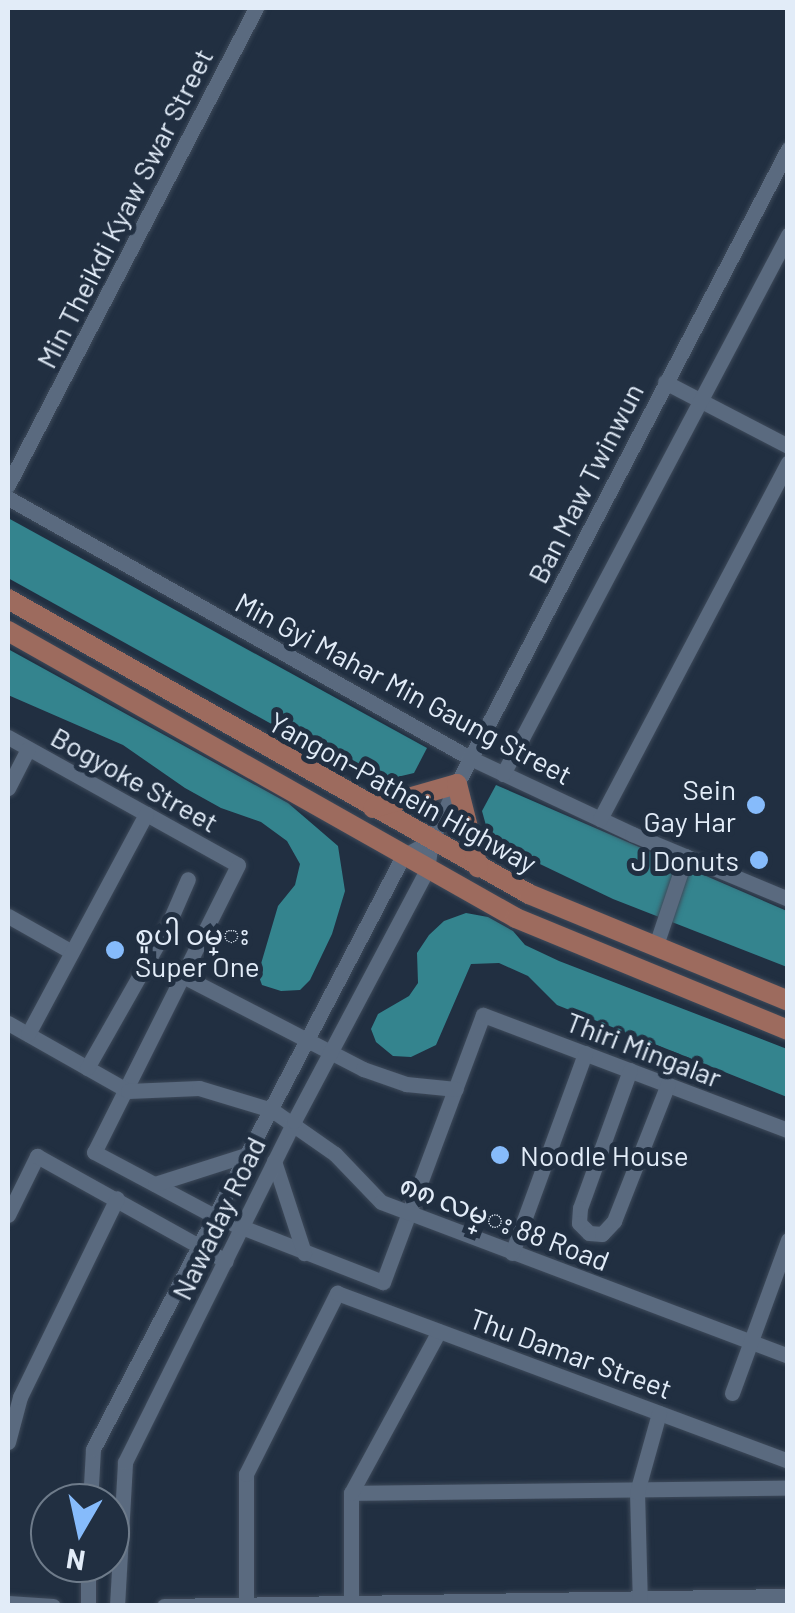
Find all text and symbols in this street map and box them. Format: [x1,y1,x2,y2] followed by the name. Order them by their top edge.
[29,43,219,373] street label: Min Theikdi Kyaw Swar Street
[520,377,650,589] street label: Ban Maw Twinwun
[230,585,578,791] street label: Min Gyi Mahar Min Gaung Street
[263,704,543,880] street label: Yangon-Pathein Highway
[46,719,224,839] street label: Bogyoke Street
[644,772,736,838] place label: Sein Gay Har
[745,794,767,816] marker: Sein Gay Har
[631,843,739,877] place label: J Donuts
[748,849,770,871] marker: J Donuts
[135,917,260,983] place label: စူပါ ၀မ္း Super One
[104,939,126,961] marker: စူပါ ၀မ္း Super One
[562,1004,726,1094] street label: Thiri Mingalar
[164,1131,272,1305] street label: Nawaday Road
[520,1138,689,1172] place label: Noodle House
[489,1144,511,1166] marker: Noodle House
[396,1167,614,1277] street label: ၈၈ လမ္း 88 Road
[465,1301,677,1405] street label: Thu Damar Street
[30,1483,130,1583] north arrow
[64,1542,87,1579] text: N

